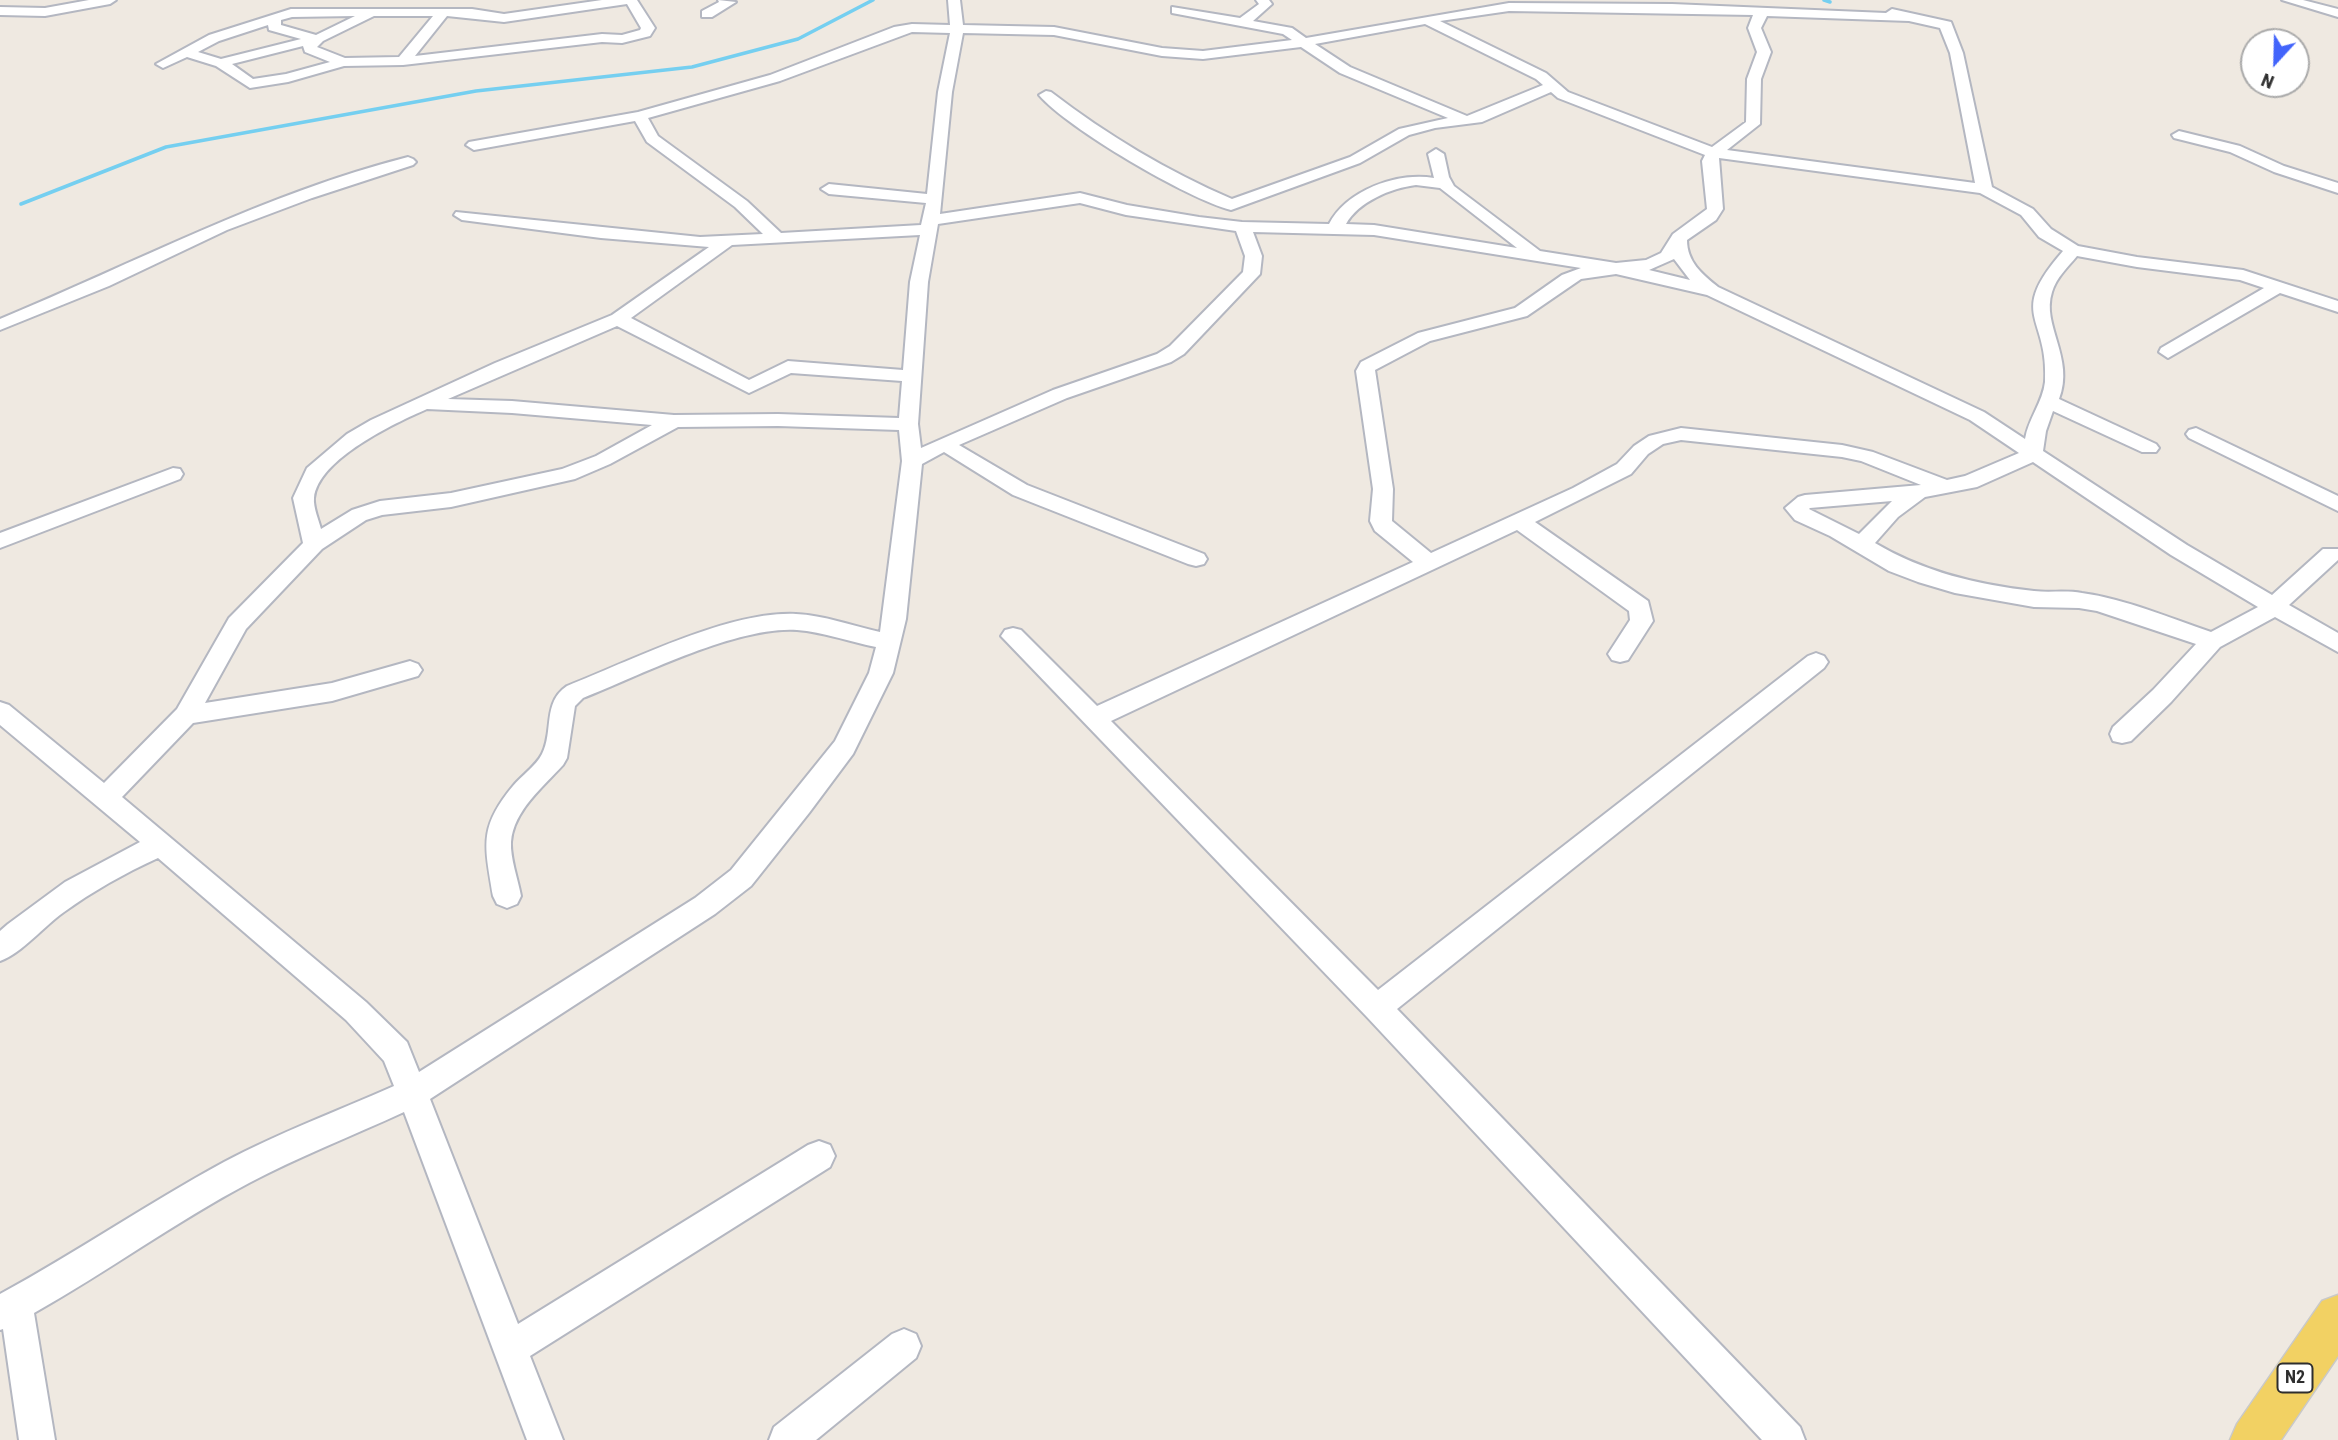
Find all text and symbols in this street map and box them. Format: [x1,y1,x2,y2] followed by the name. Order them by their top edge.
[2240,28,2310,98] north arrow
[2258,68,2277,94] text: N
[2278,1364,2312,1392] road number: N2

